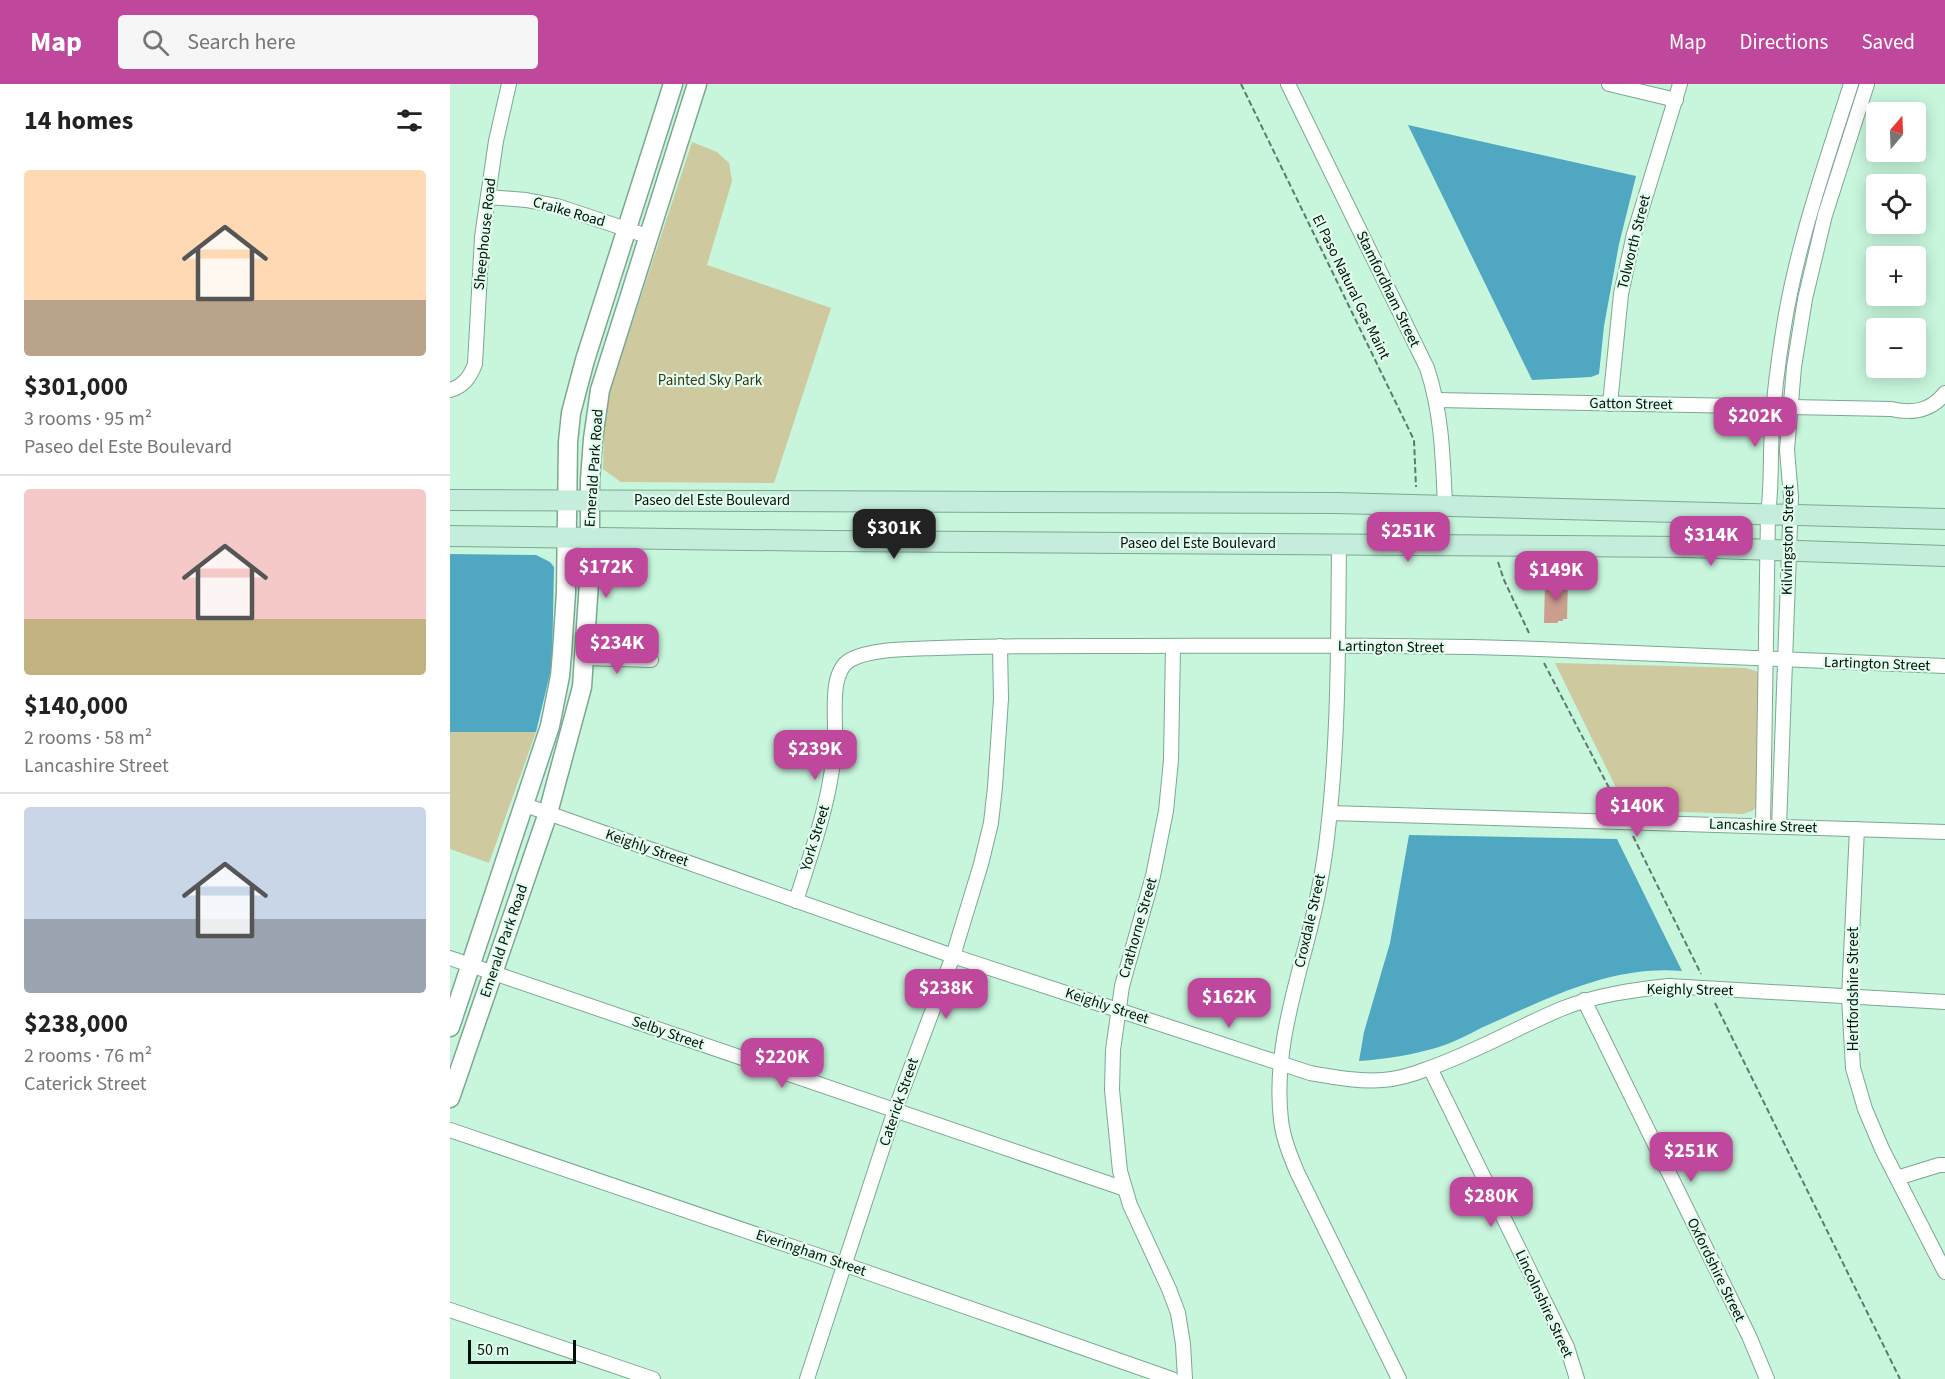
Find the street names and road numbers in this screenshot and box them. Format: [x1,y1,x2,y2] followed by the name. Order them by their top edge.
[469,177,501,291] street label: Sheephouse Road
[530,192,608,232] street label: Craike Road
[1612,192,1656,292] street label: Tolworth Street
[1307,211,1395,363] street label: El Paso Natural Gas Maint
[1351,227,1425,351] street label: Stamfordham Street
[1589,393,1673,415] street label: Gatton Street
[579,408,609,528] street label: Emerald Park Road
[1777,485,1799,595] street label: Kilvingston Street
[634,490,790,511] street label: Paseo del Este Boulevard
[1120,533,1276,554] street label: Paseo del Este Boulevard
[1338,636,1444,658] street label: Lartington Street
[1823,652,1931,676] street label: Lartington Street
[795,802,835,874] street label: York Street
[1708,814,1818,838] street label: Lancashire Street
[603,824,691,872] street label: Keighly Street
[1289,872,1331,970] street label: Croxdale Street
[1114,875,1162,981] street label: Crathorne Street
[475,882,533,1000] street label: Emerald Park Road
[1843,927,1864,1051] street label: Hertfordshire Street
[1646,979,1734,1001] street label: Keighly Street
[1062,983,1152,1029] street label: Keighly Street
[629,1011,707,1055] street label: Selby Street
[874,1055,924,1149] street label: Caterick Street
[1682,1214,1750,1326] street label: Oxfordshire Street
[753,1224,869,1282] street label: Everingham Street
[1510,1247,1578,1361] street label: Lincolnshire Street

